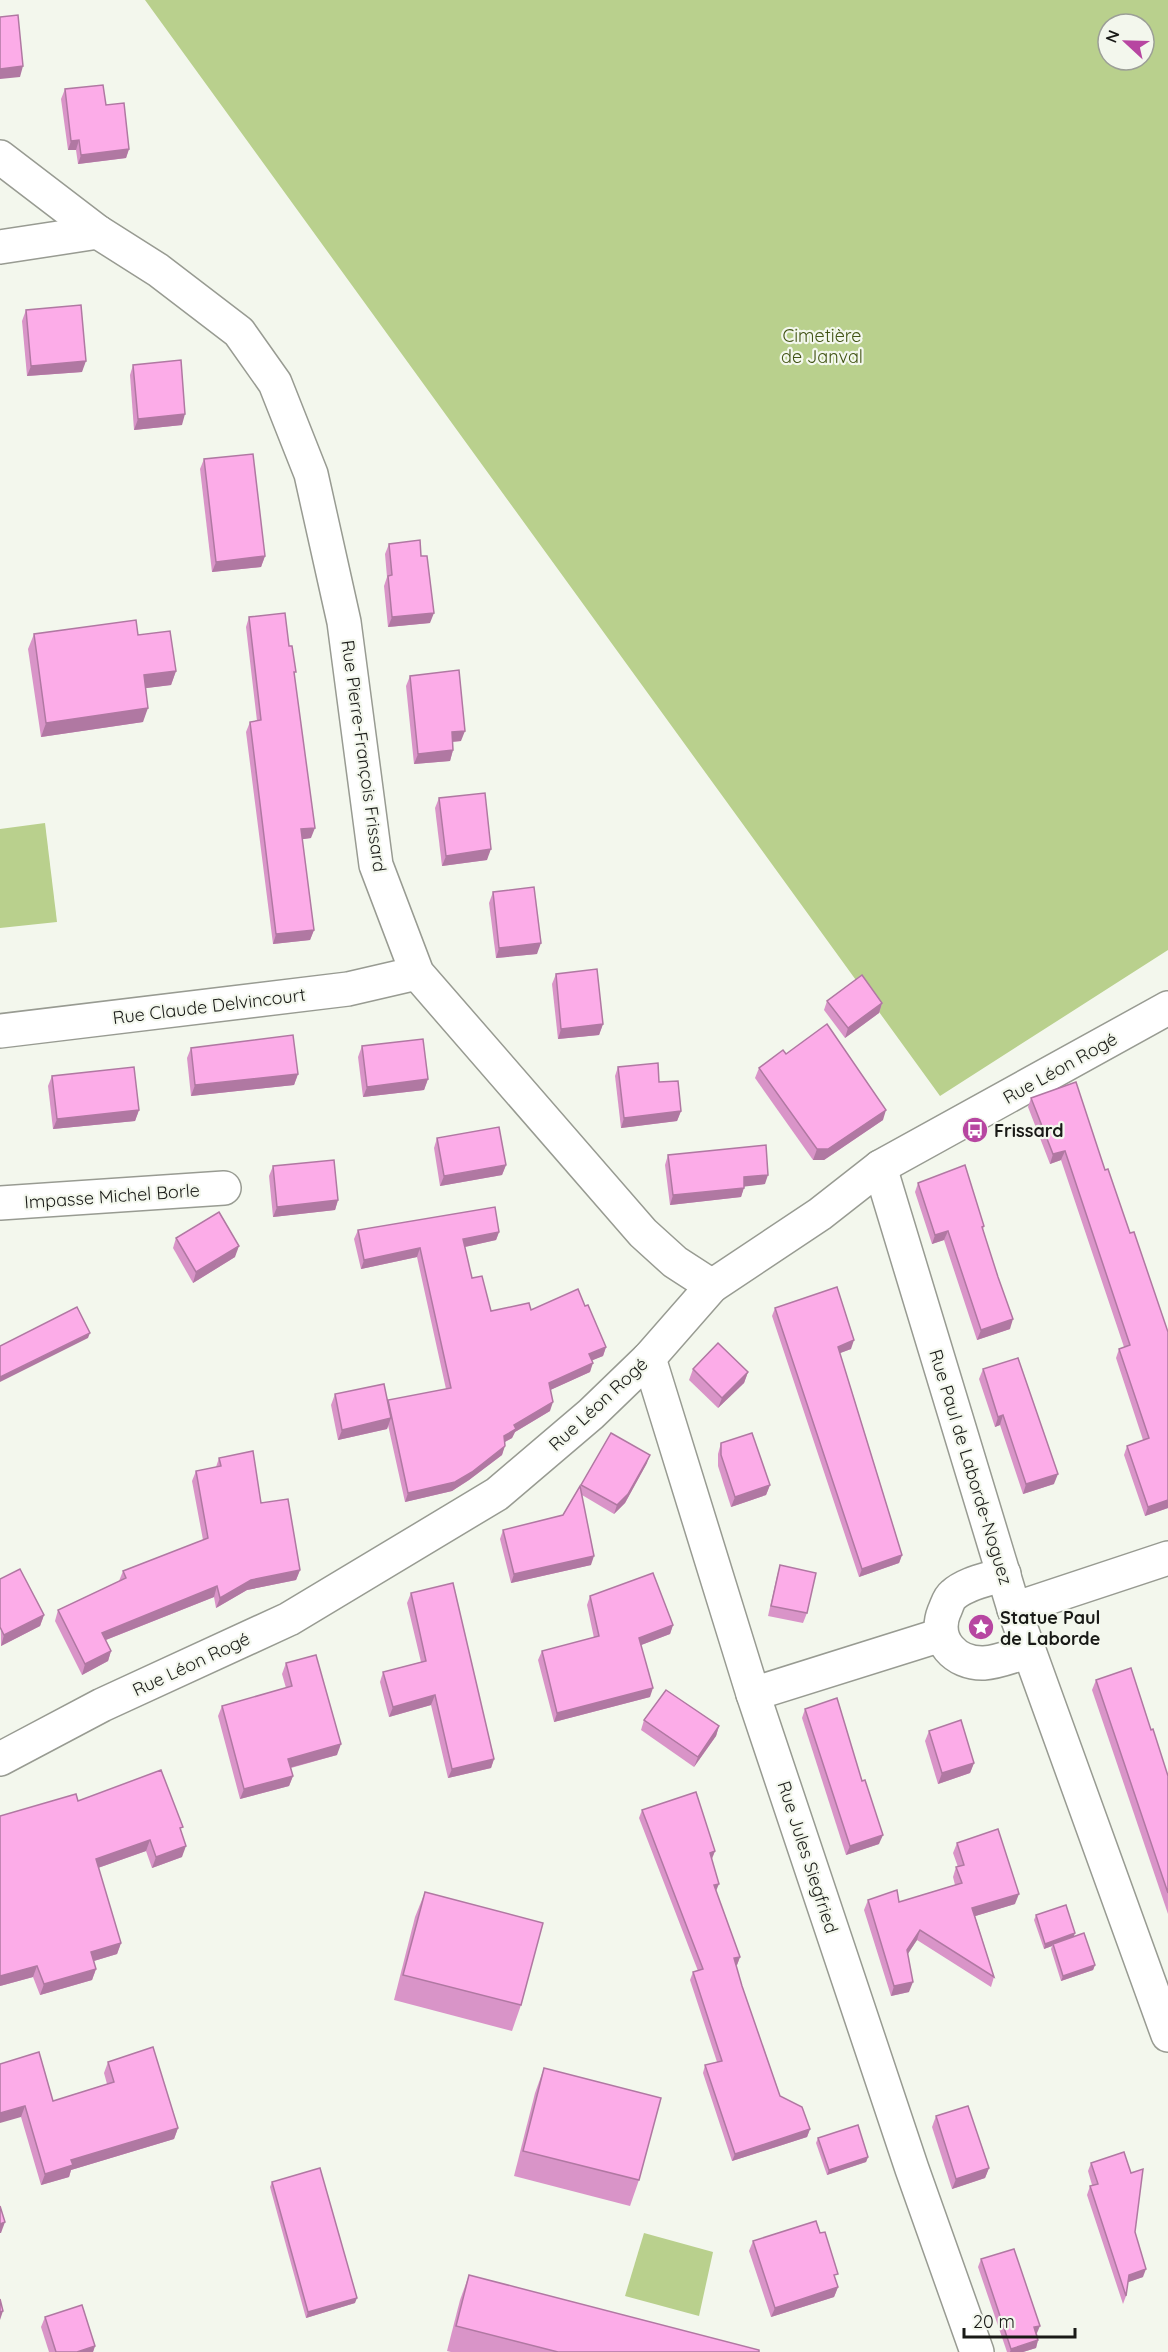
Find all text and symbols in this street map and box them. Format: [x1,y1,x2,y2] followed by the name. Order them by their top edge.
[1096,12,1156,72] north arrow
[1101,27,1124,46] text: N
[781,324,863,368] park label: Cimetière de Janval
[336,638,392,874] street label: Rue Pierre-François Frissard
[111,983,307,1029] street label: Rue Claude Delvincourt
[999,1027,1121,1109] street label: Rue Léon Rogé
[960,1115,990,1145] bus stop icon: Frissard
[994,1119,1064,1142] place label: Frissard
[23,1178,201,1214] street label: Impasse Michel Borle
[924,1347,1018,1587] street label: Rue Paul de Laborde-Noguez
[544,1352,652,1456] street label: Rue Léon Rogé
[1000,1606,1100,1650] place label: Statue Paul de Laborde
[966,1612,996,1642] place icon: Statue Paul de Laborde
[129,1627,253,1701] street label: Rue Léon Rogé
[773,1778,843,1936] street label: Rue Jules Siegfried
[964,2301,1075,2339] scale bar
[973,2310,1015,2333] text: 20 m

